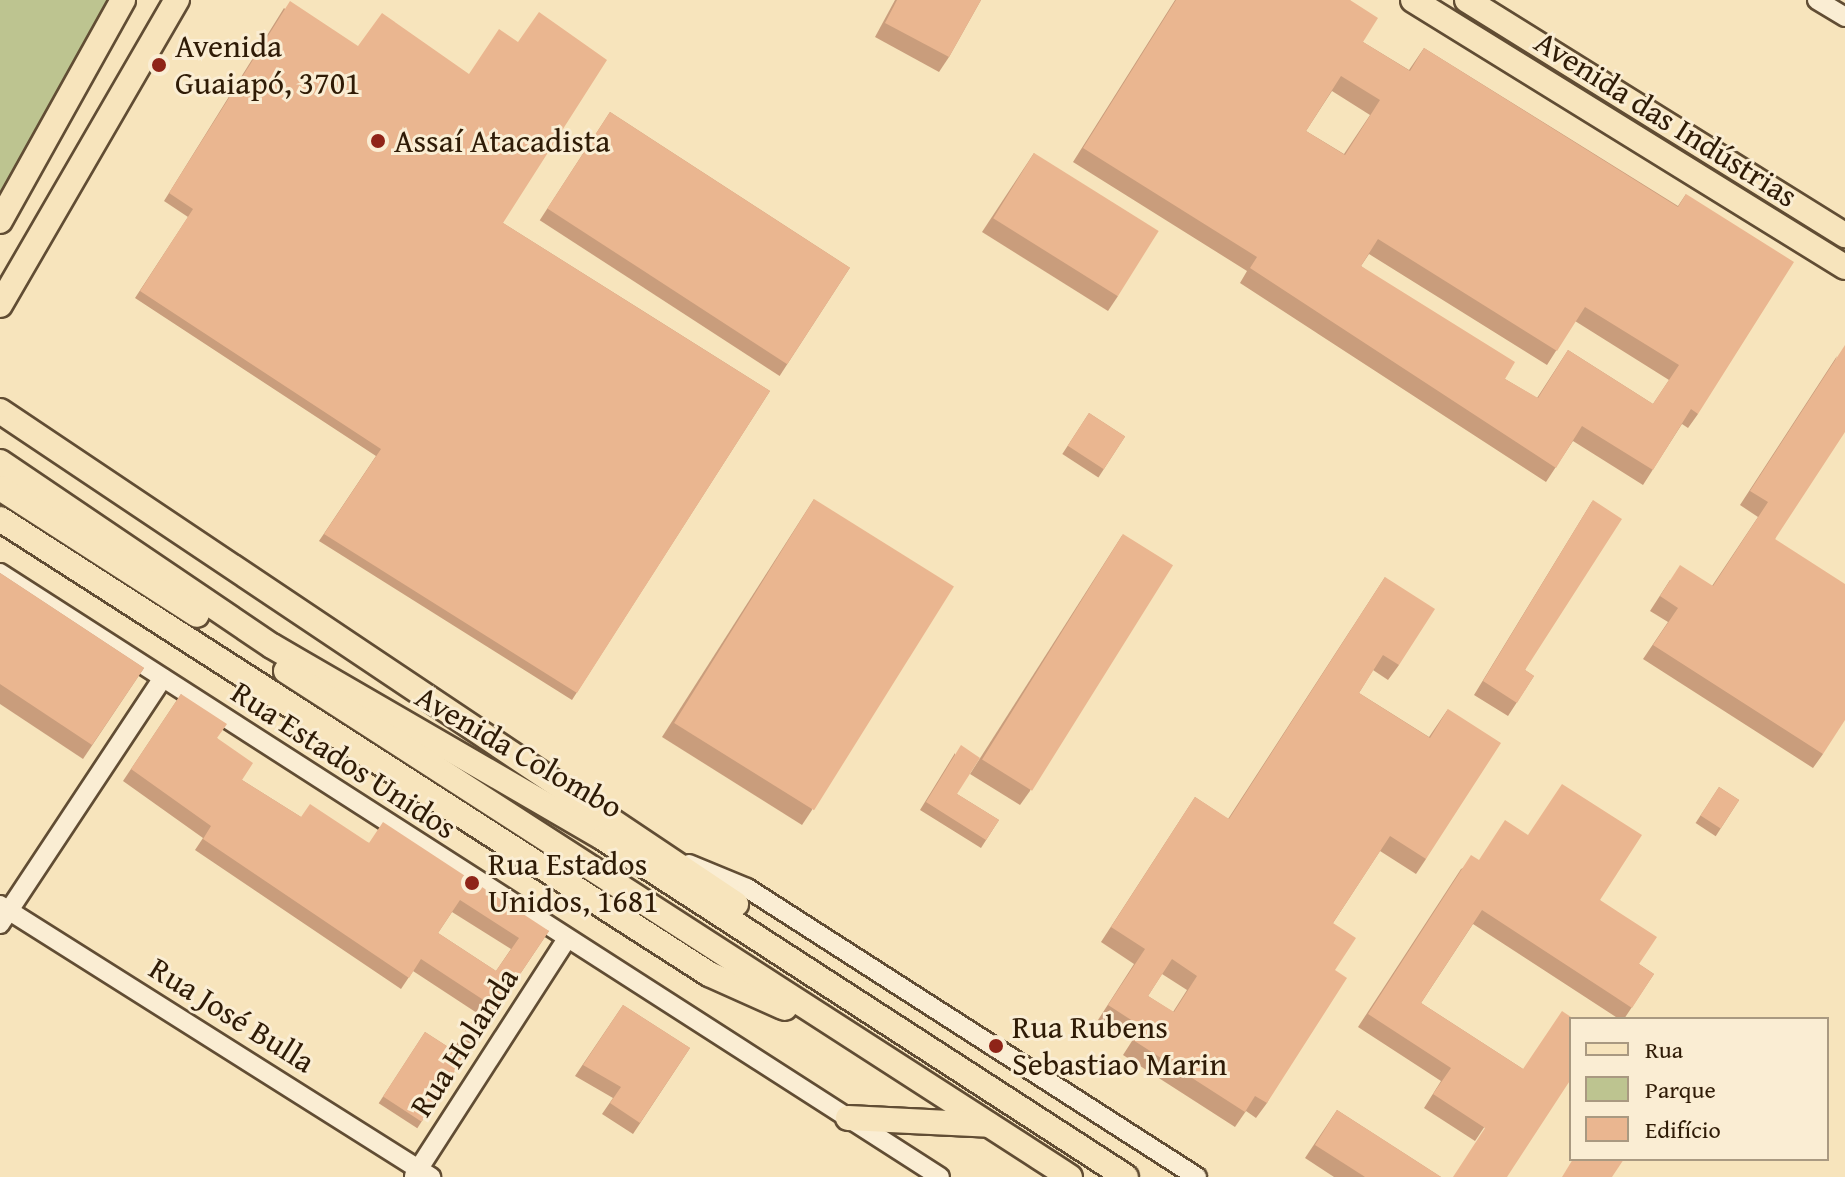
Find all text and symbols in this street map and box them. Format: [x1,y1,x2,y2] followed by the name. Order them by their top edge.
[1528,23,1804,215] street label: Avenida das Indústrias
[175,28,360,103] place label: Avenida Guaiapó, 3701
[150,56,168,74] marker: Avenida Guaiapó, 3701
[394,122,610,160] place label: Assaí Atacadista
[369,132,387,150] marker: Assaí Atacadista
[224,673,464,847] street label: Rua Estados Unidos
[409,677,629,827] street label: Avenida Colombo
[488,846,659,921] place label: Rua Estados Unidos, 1681
[463,874,481,892] marker: Rua Estados Unidos, 1681
[142,949,322,1081] street label: Rua José Bulla
[402,960,526,1124] street label: Rua Holanda
[1012,1009,1227,1084] place label: Rua Rubens Sebastiao Marin
[1569,1017,1829,1161] legend
[1645,1032,1683,1067] text: Rua
[987,1037,1005,1055] marker: Rua Rubens Sebastiao Marin
[1645,1072,1716,1107] text: Parque
[1645,1112,1721,1147] text: Edifício

